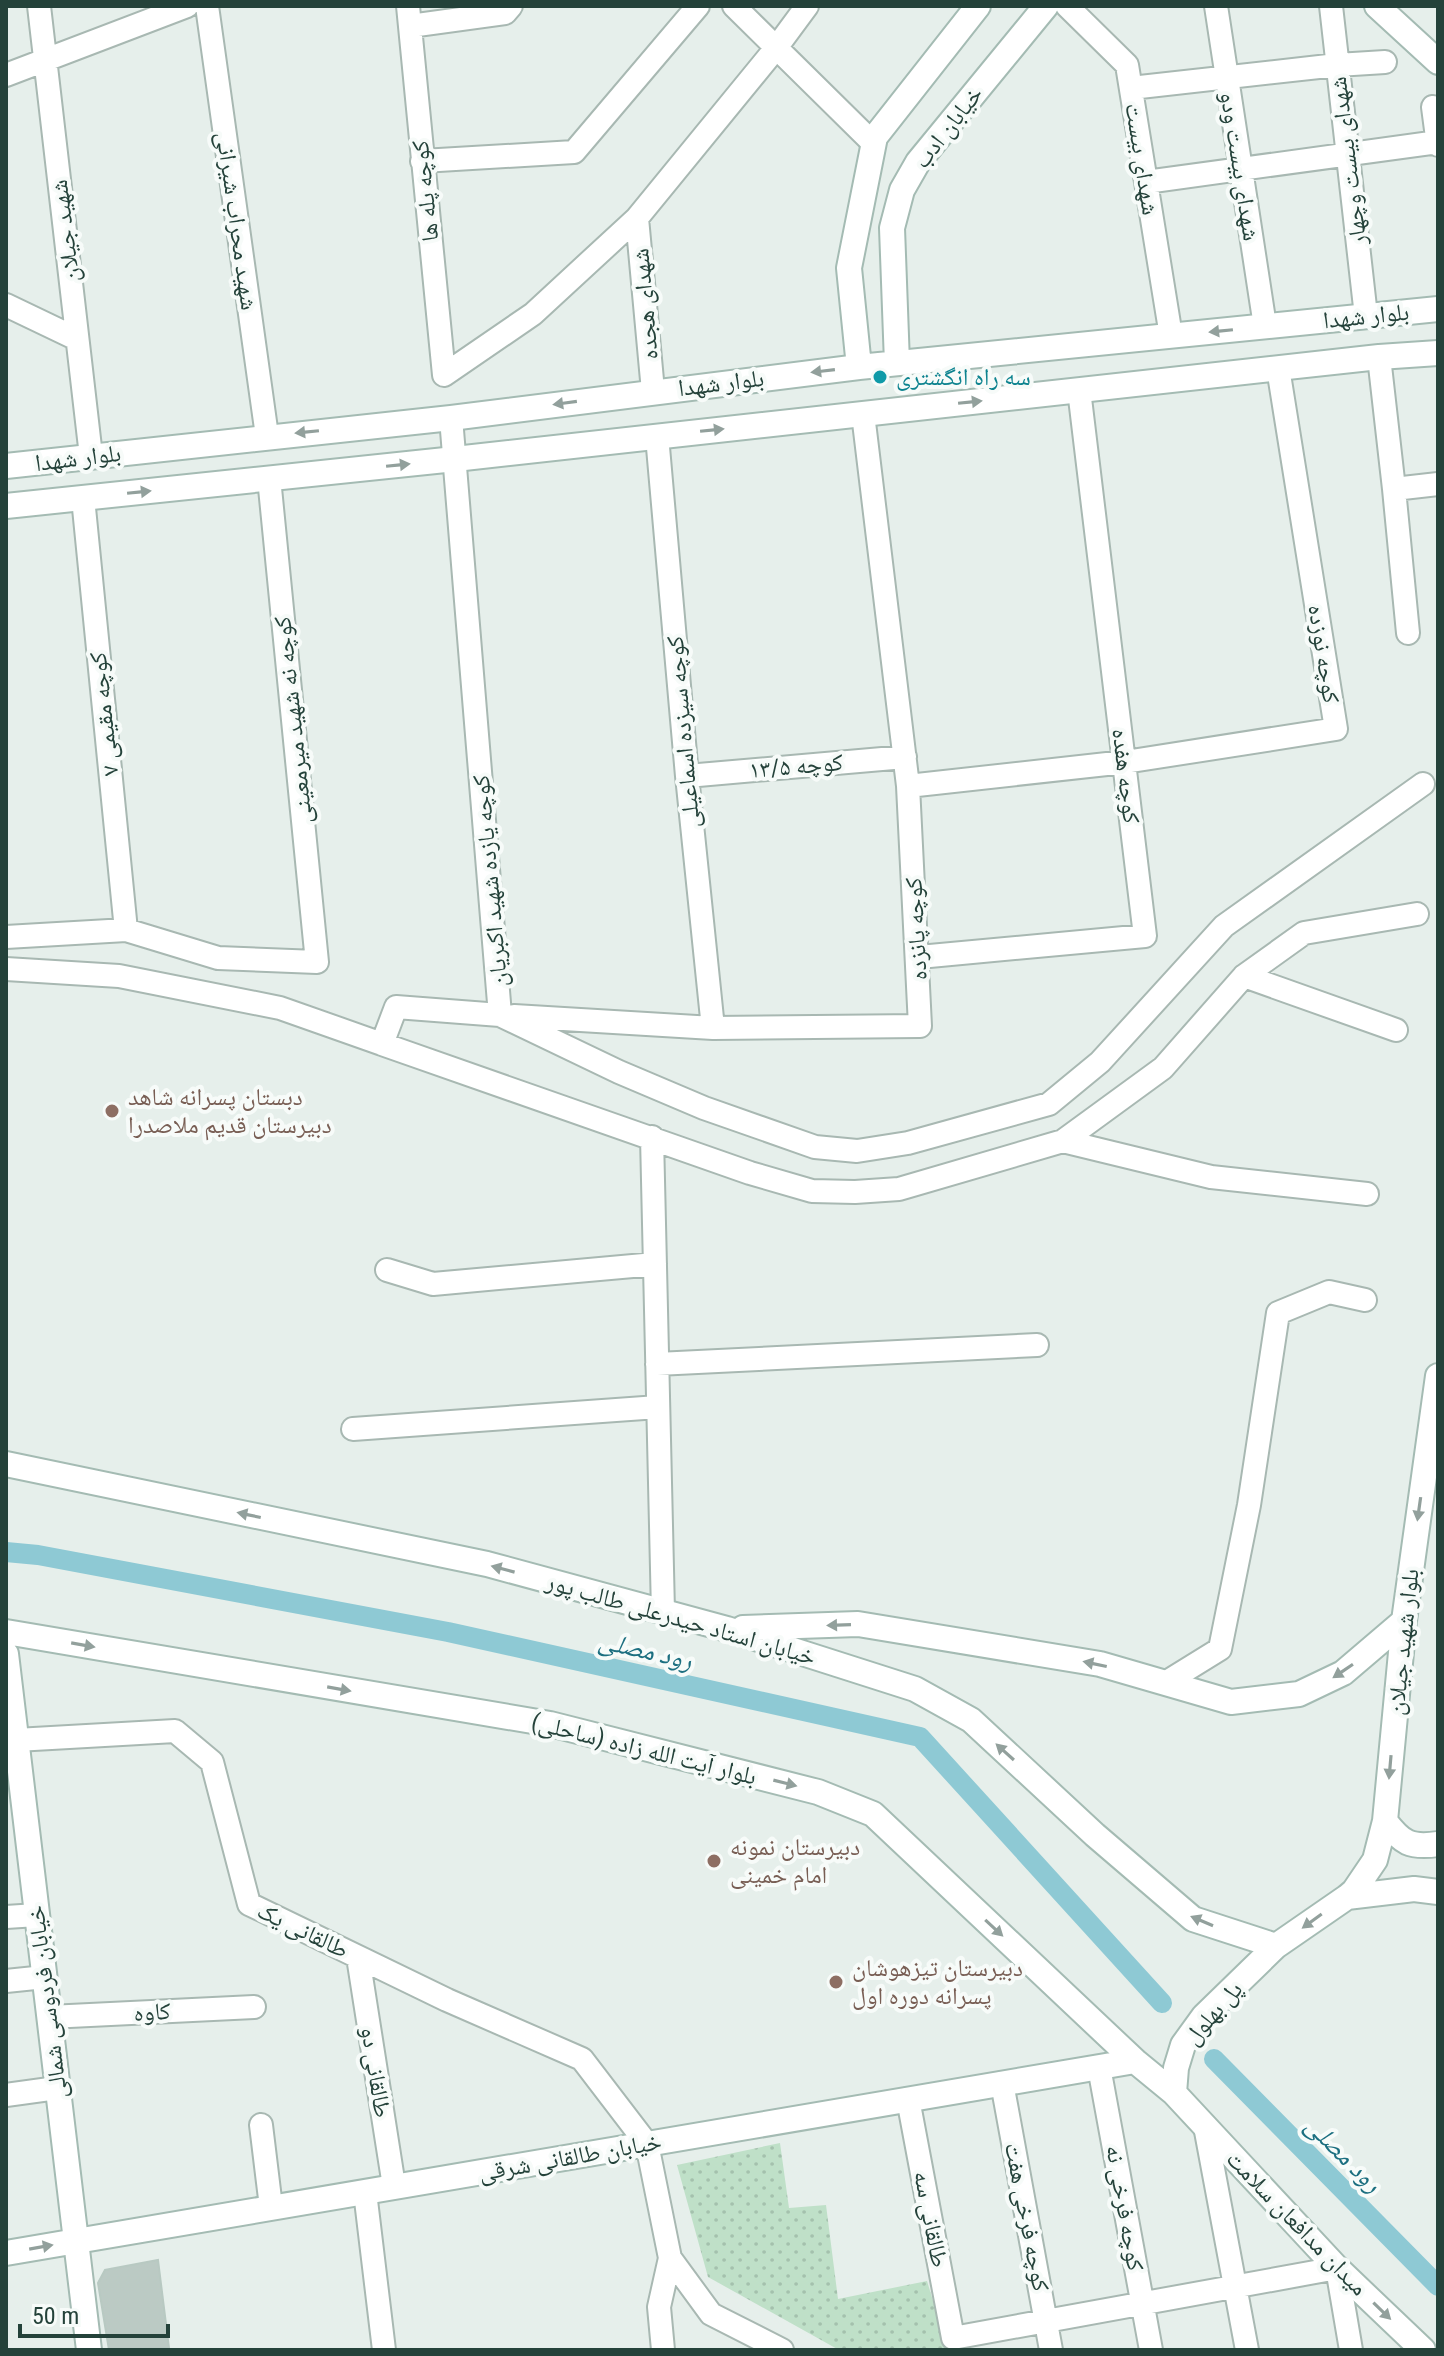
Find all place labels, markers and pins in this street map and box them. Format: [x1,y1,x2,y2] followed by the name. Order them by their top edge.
[896,363,1031,391] place label: سه راه انگشتری
[871,368,889,386] marker: سه راه انگشتری
[128,1083,332,1141] place label: دبستان پسرانه شاهد دبیرستان قدیم ملاصدرا
[103,1102,121,1120] marker: دبستان پسرانه شاهد دبیرستان قدیم ملاصدرا
[730,1833,860,1891] place label: دبیرستان نمونه امام خمینی
[705,1852,723,1870] marker: دبیرستان نمونه امام خمینی
[852,1954,1023,2010] place label: دبیرستان تیزهوشان پسرانه دوره اول
[827,1973,845,1991] marker: دبیرستان تیزهوشان پسرانه دوره اول

